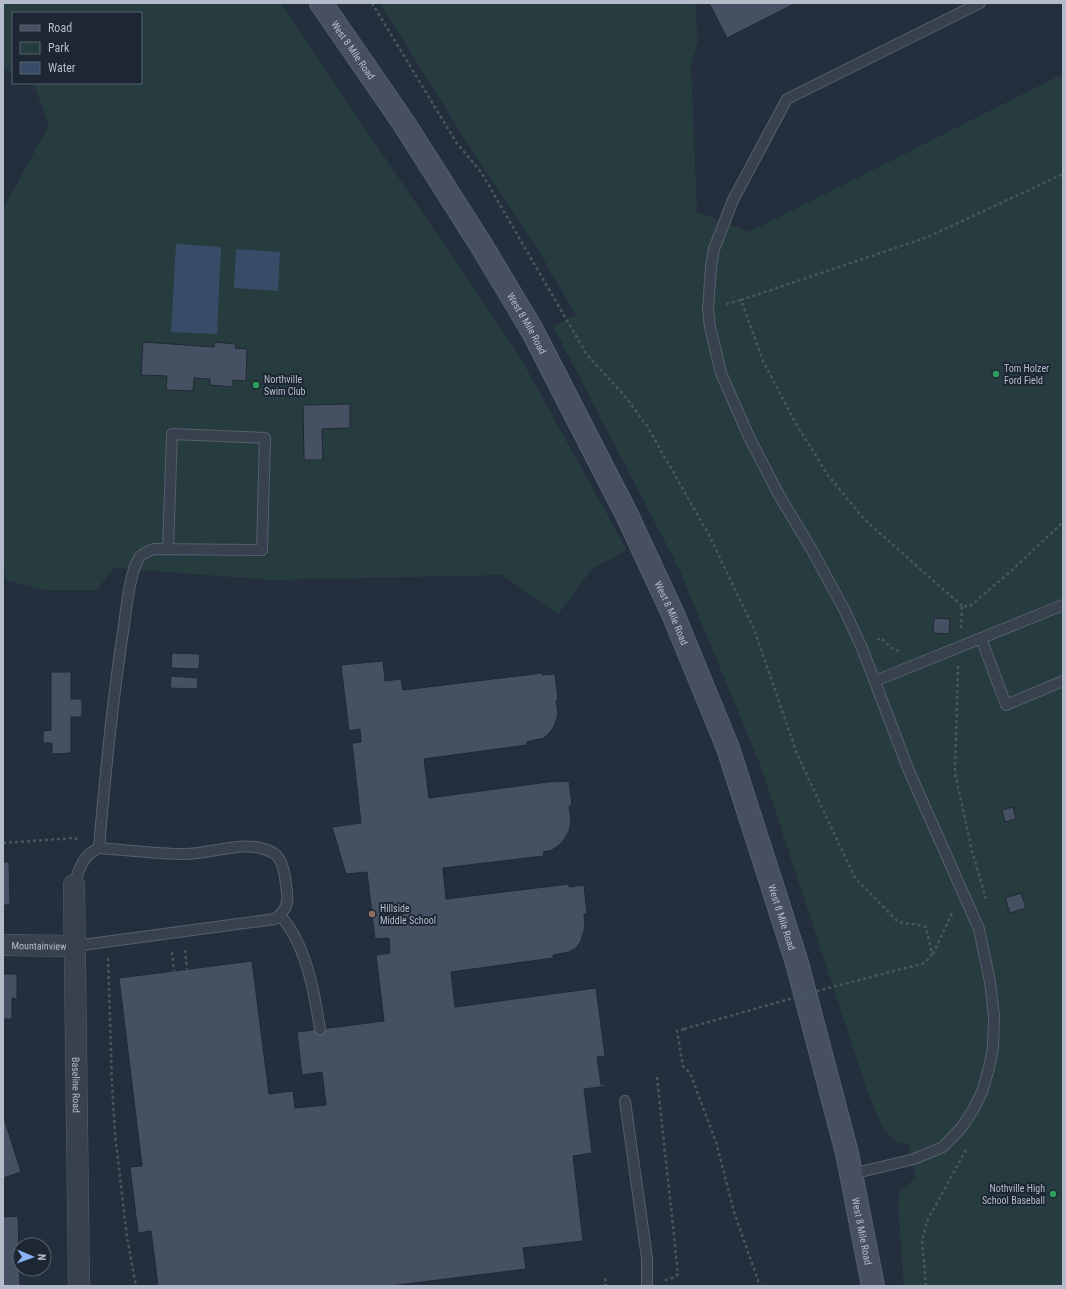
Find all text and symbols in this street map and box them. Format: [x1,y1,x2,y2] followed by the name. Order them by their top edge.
[12,12,142,84] legend
[329,19,377,82] street label: West 8 Mile Road
[48,21,72,35] text: Road
[48,41,70,55] text: Park
[48,61,76,75] text: Water
[505,291,548,356] street label: West 8 Mile Road
[1004,363,1049,386] place label: Tom Holzer Ford Field
[991,369,1001,379] marker: Tom Holzer Ford Field
[264,374,306,397] place label: Northville Swim Club
[251,380,261,390] marker: Northville Swim Club
[653,580,690,647] street label: West 8 Mile Road
[766,883,798,952] street label: West 8 Mile Road
[380,903,436,926] place label: Hillside Middle School
[367,909,377,919] marker: Hillside Middle School
[11,940,67,952] street label: Mountainview
[70,1057,82,1113] street label: Baseline Road
[982,1183,1045,1206] place label: Nothville High School Baseball
[1048,1189,1058,1199] marker: Nothville High School Baseball
[850,1196,874,1266] street label: West 8 Mile Road
[12,1237,52,1277] north arrow
[35,1254,48,1261] text: N

